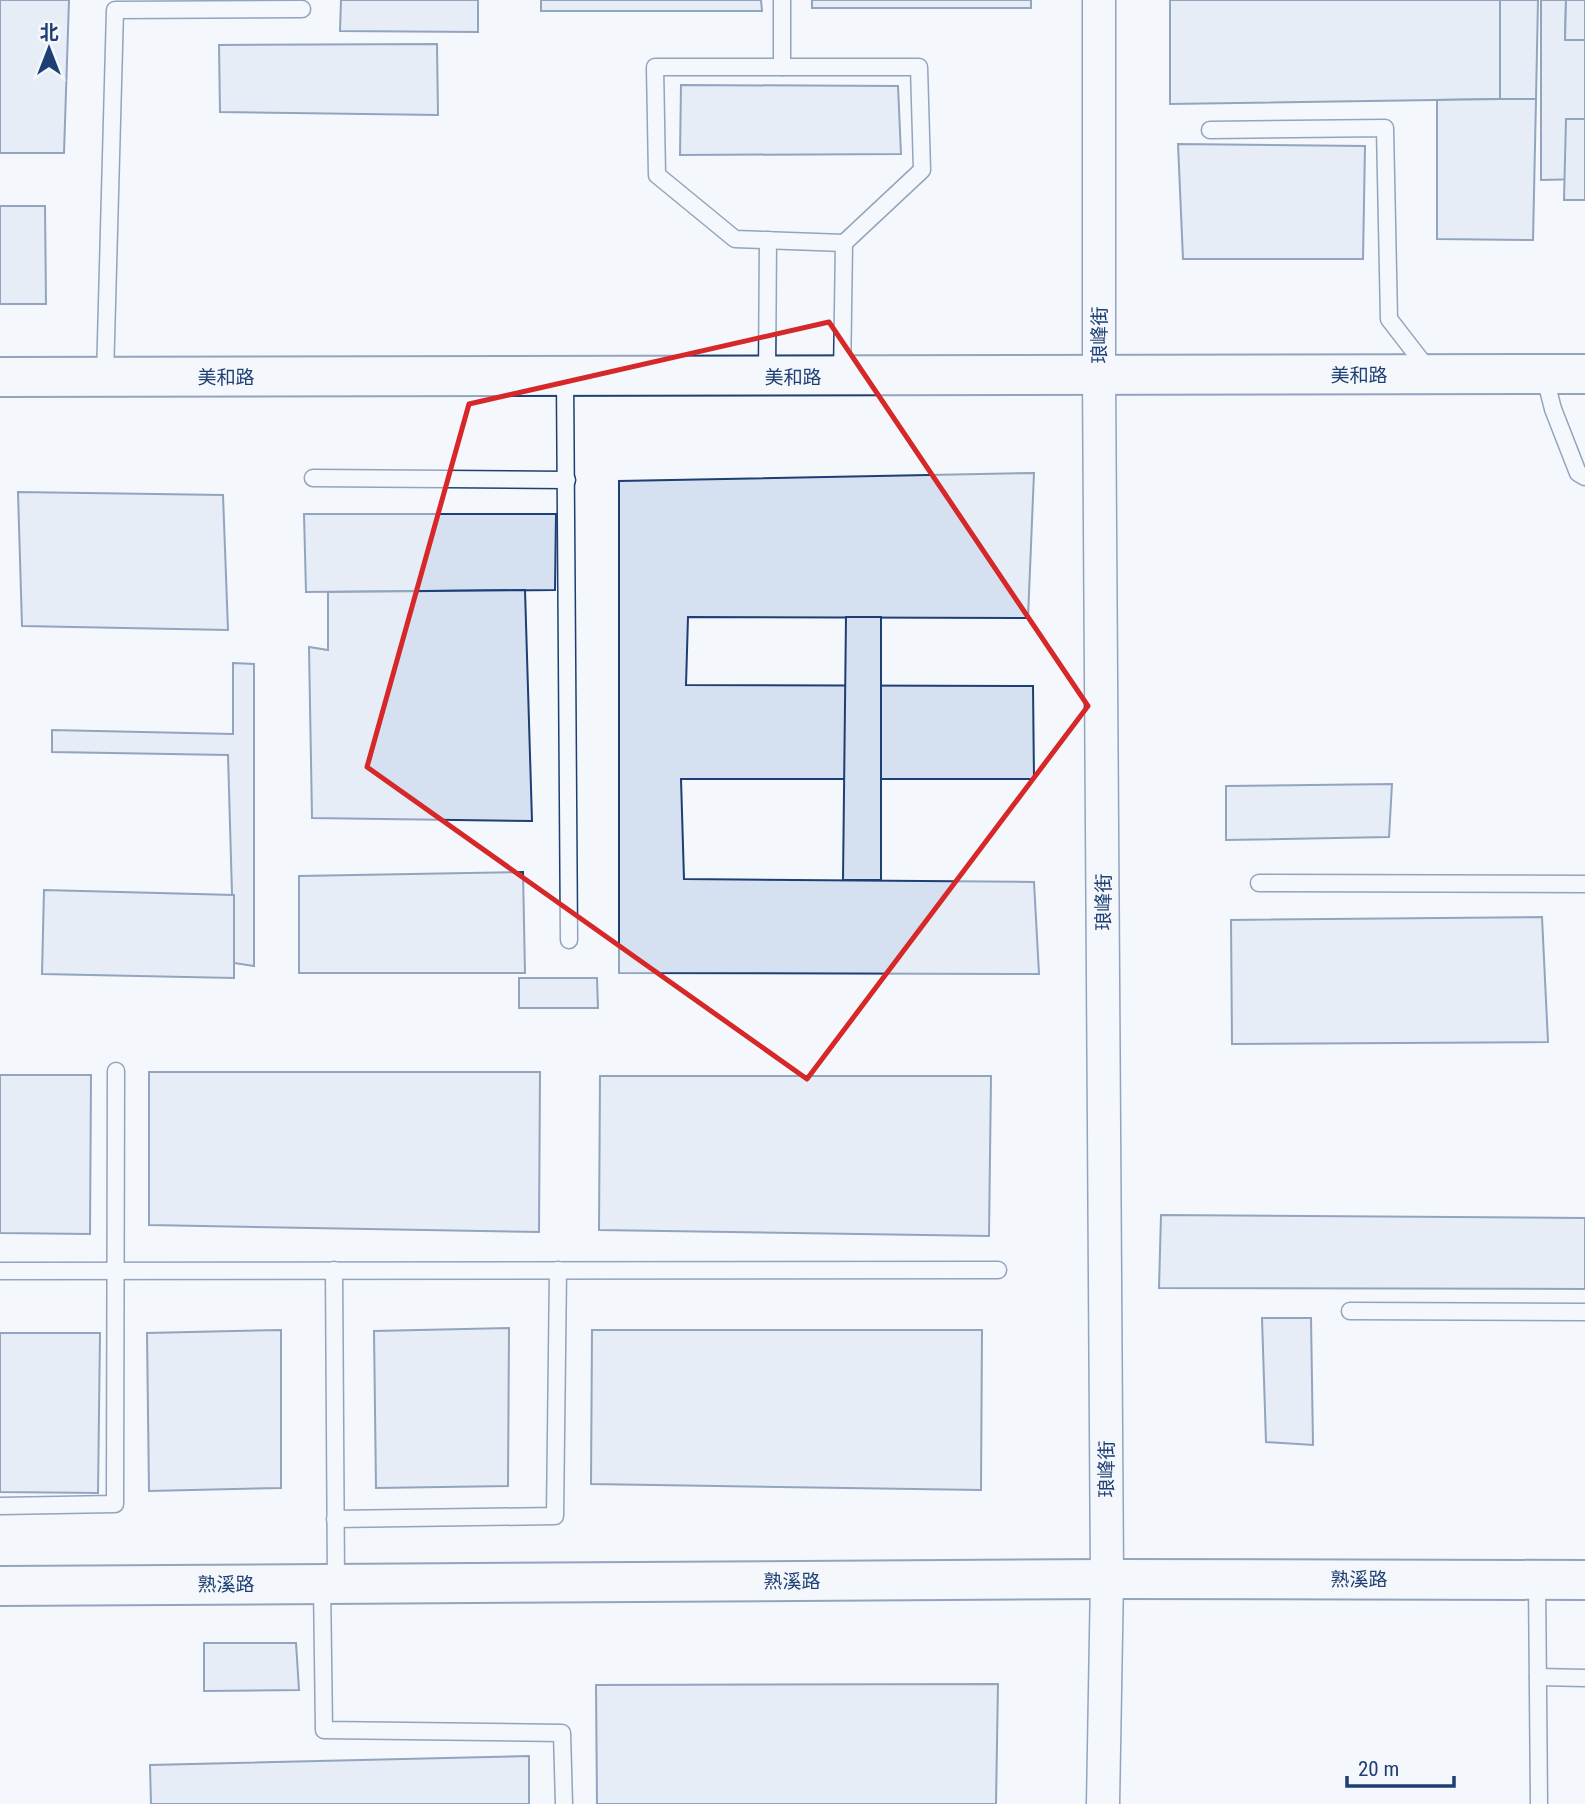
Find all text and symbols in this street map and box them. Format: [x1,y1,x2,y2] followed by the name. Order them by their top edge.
[14,14,84,84] north arrow
[39,21,59,44] text: 北
[1088,306,1111,364] street label: 琅峰街
[1330,364,1388,387] street label: 美和路
[197,366,255,389] street label: 美和路
[764,366,822,389] street label: 美和路
[1092,873,1115,931] street label: 琅峰街
[1095,1440,1118,1498] street label: 琅峰街
[1330,1568,1388,1591] street label: 熟溪路
[763,1570,821,1593] street label: 熟溪路
[197,1573,255,1596] street label: 熟溪路
[1347,1744,1454,1788] scale bar
[1358,1757,1399,1781] text: 20 m

